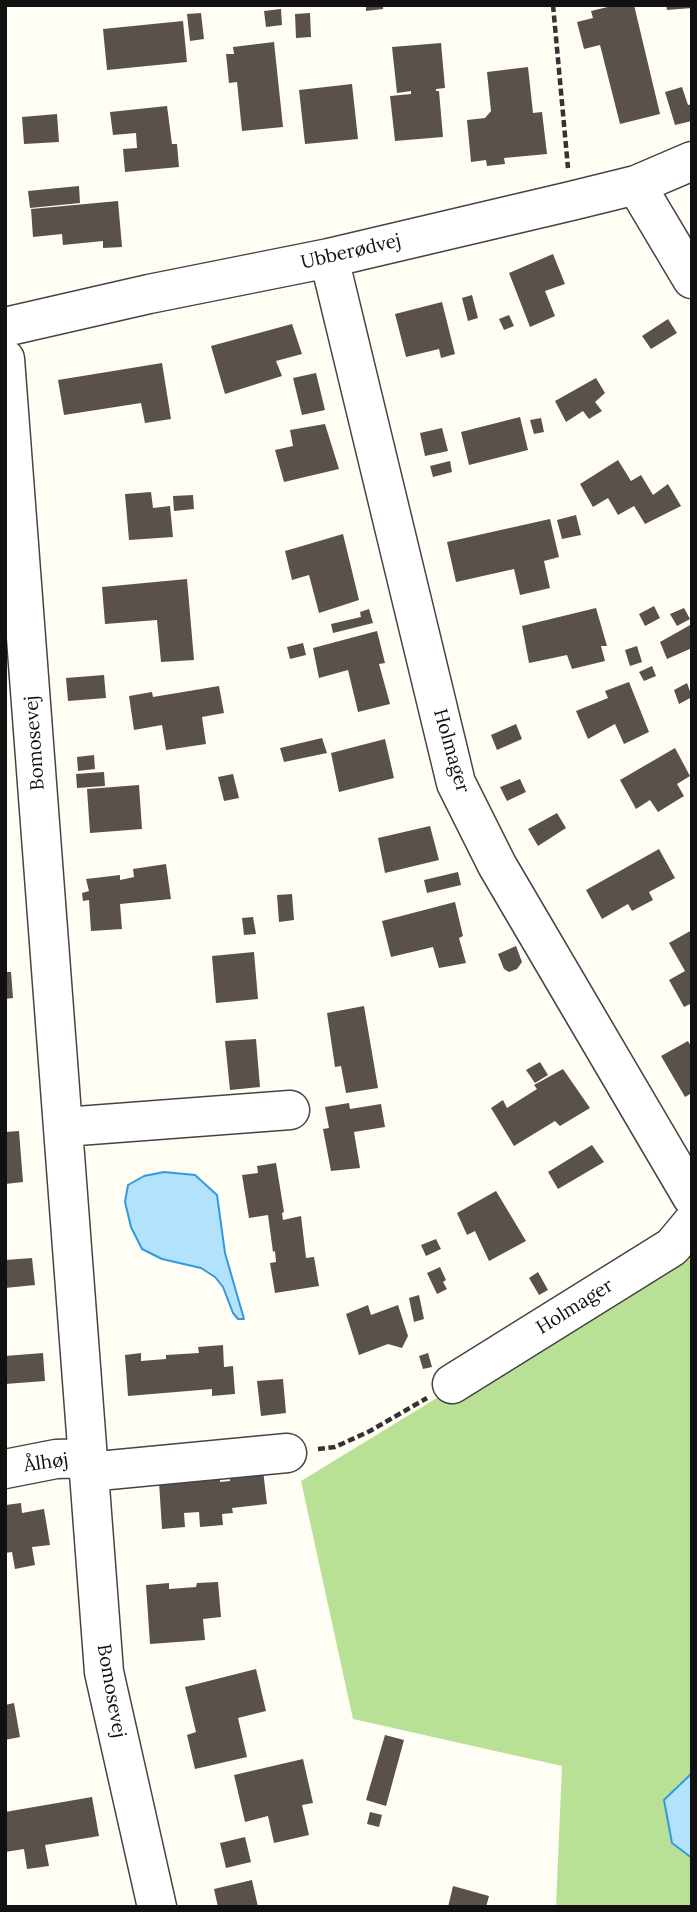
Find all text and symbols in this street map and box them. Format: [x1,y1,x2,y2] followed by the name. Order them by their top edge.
[299,229,403,275] street label: Ubberødvej
[20,695,50,791] street label: Bomosevej
[428,706,474,796] street label: Holmager
[532,1274,618,1340] street label: Holmager
[22,1449,70,1477] street label: Ålhøj
[92,1642,130,1740] street label: Bomosevej

